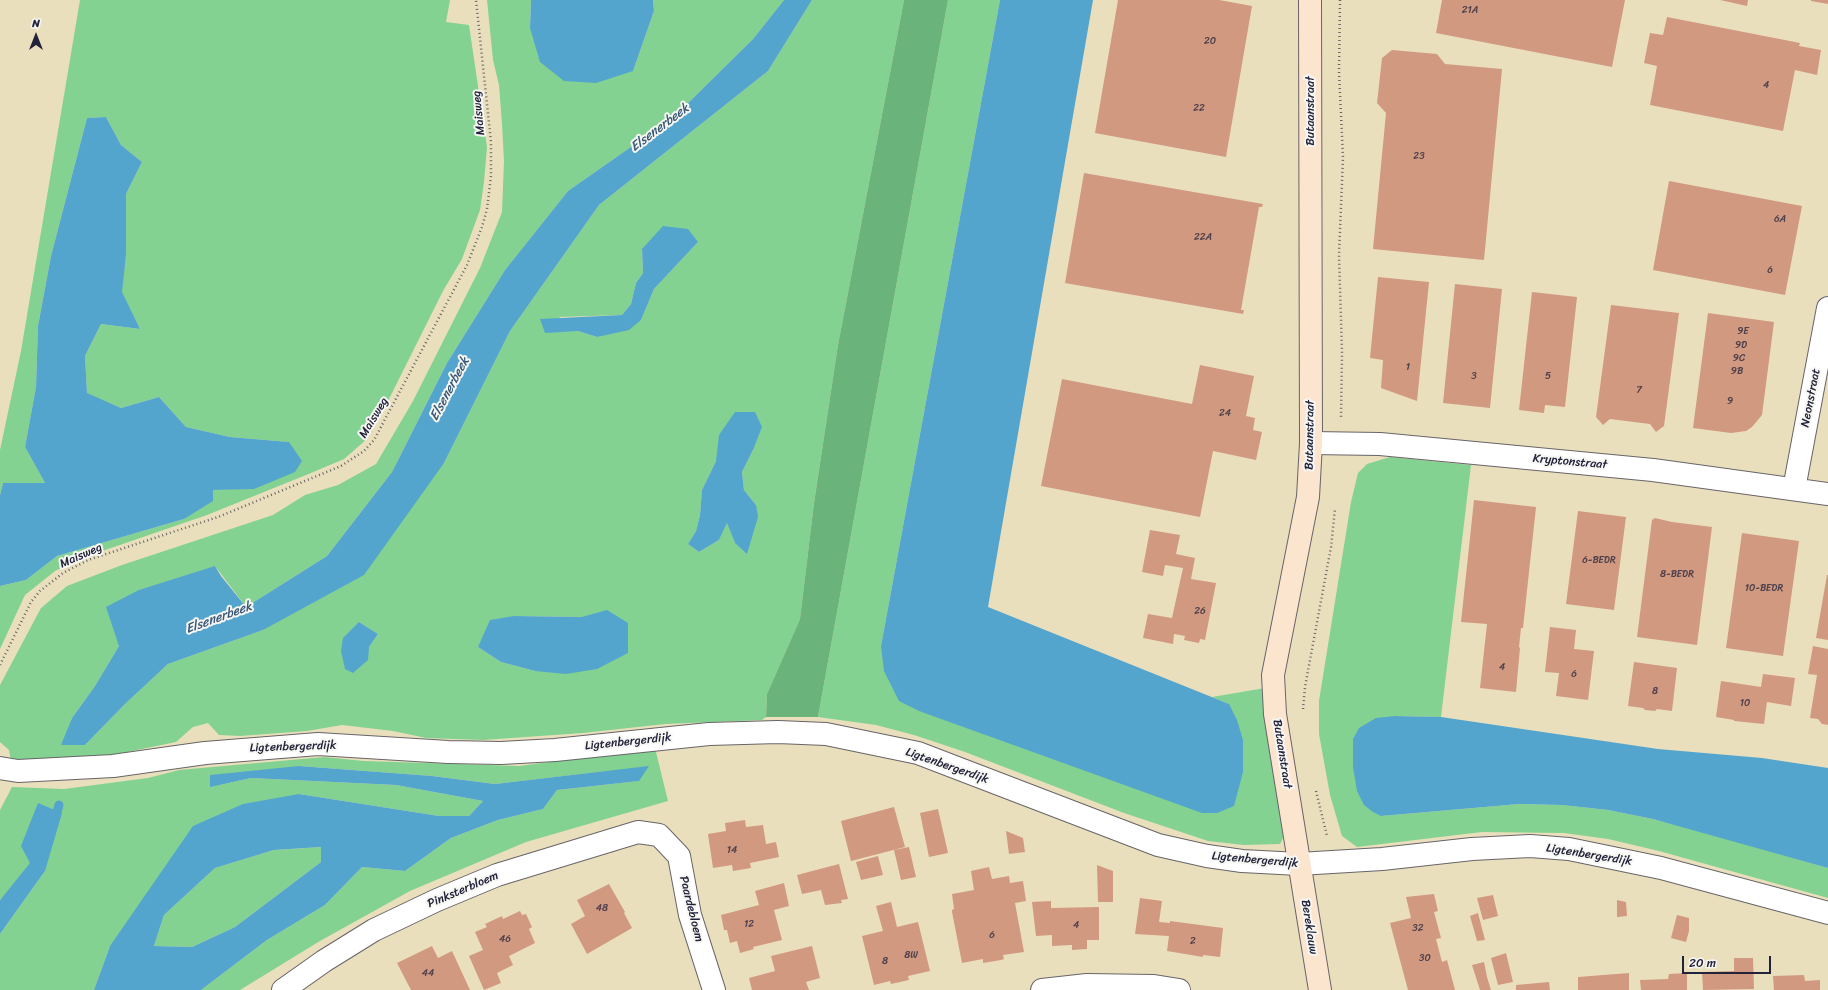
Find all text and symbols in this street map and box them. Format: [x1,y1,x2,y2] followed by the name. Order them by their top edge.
[1462,4,1478,16] house number: 21A
[32,14,40,33] text: N
[16,16,56,56] north arrow
[1204,35,1216,47] house number: 20
[1304,76,1318,146] street label: Butaanstraat
[1763,79,1769,91] house number: 4
[469,90,489,136] street label: Maisweg
[628,101,692,155] water label: Elsenerbeek
[1193,102,1205,114] house number: 22
[1413,150,1425,162] house number: 23
[1774,213,1786,225] house number: 6A
[1194,231,1212,243] house number: 22A
[1767,264,1773,276] house number: 6
[1737,325,1749,337] house number: 9E
[1735,339,1747,351] house number: 9D
[1733,352,1745,364] house number: 9C
[427,355,473,423] water label: Elsenerbeek
[1406,361,1410,373] house number: 1
[1731,365,1743,377] house number: 9B
[1798,367,1824,429] street label: Neonstraat
[1471,370,1477,382] house number: 3
[1545,370,1551,382] house number: 5
[1636,384,1642,396] house number: 7
[356,395,392,441] street label: Maisweg
[1727,395,1733,407] house number: 9
[1302,400,1318,470] street label: Butaanstraat
[1219,407,1231,419] house number: 24
[1532,452,1608,472] street label: Kryptonstraat
[58,540,104,572] street label: Maisweg
[1582,554,1616,566] house number: 6-BEDR
[1660,568,1694,580] house number: 8-BEDR
[1745,582,1783,594] house number: 10-BEDR
[184,599,254,637] water label: Elsenerbeek
[1194,605,1206,617] house number: 26
[1499,661,1505,673] house number: 4
[1571,668,1577,680] house number: 6
[1652,685,1658,697] house number: 8
[1740,697,1750,709] house number: 10
[1269,718,1295,790] street label: Butaanstraat
[584,730,672,754] street label: Ligtenbergerdijk
[249,738,337,756] street label: Ligtenbergerdijk
[904,745,990,787] street label: Ligtenbergerdijk
[1545,841,1633,869] street label: Ligtenbergerdijk
[727,844,737,856] house number: 14
[1211,849,1299,871] street label: Ligtenbergerdijk
[425,869,501,911] street label: Pinksterbloem
[676,874,706,944] street label: Paardebloem
[1298,899,1320,955] street label: Bereklauw
[596,902,608,914] house number: 48
[744,918,754,930] house number: 12
[1073,919,1079,931] house number: 4
[1412,922,1424,934] house number: 32
[989,929,995,941] house number: 6
[499,933,511,945] house number: 46
[1190,935,1196,947] house number: 2
[1684,948,1773,974] scale bar
[904,949,918,961] house number: 8W
[1419,952,1431,964] house number: 30
[1689,952,1716,974] text: 20 m
[882,955,888,967] house number: 8
[422,967,434,979] house number: 44

